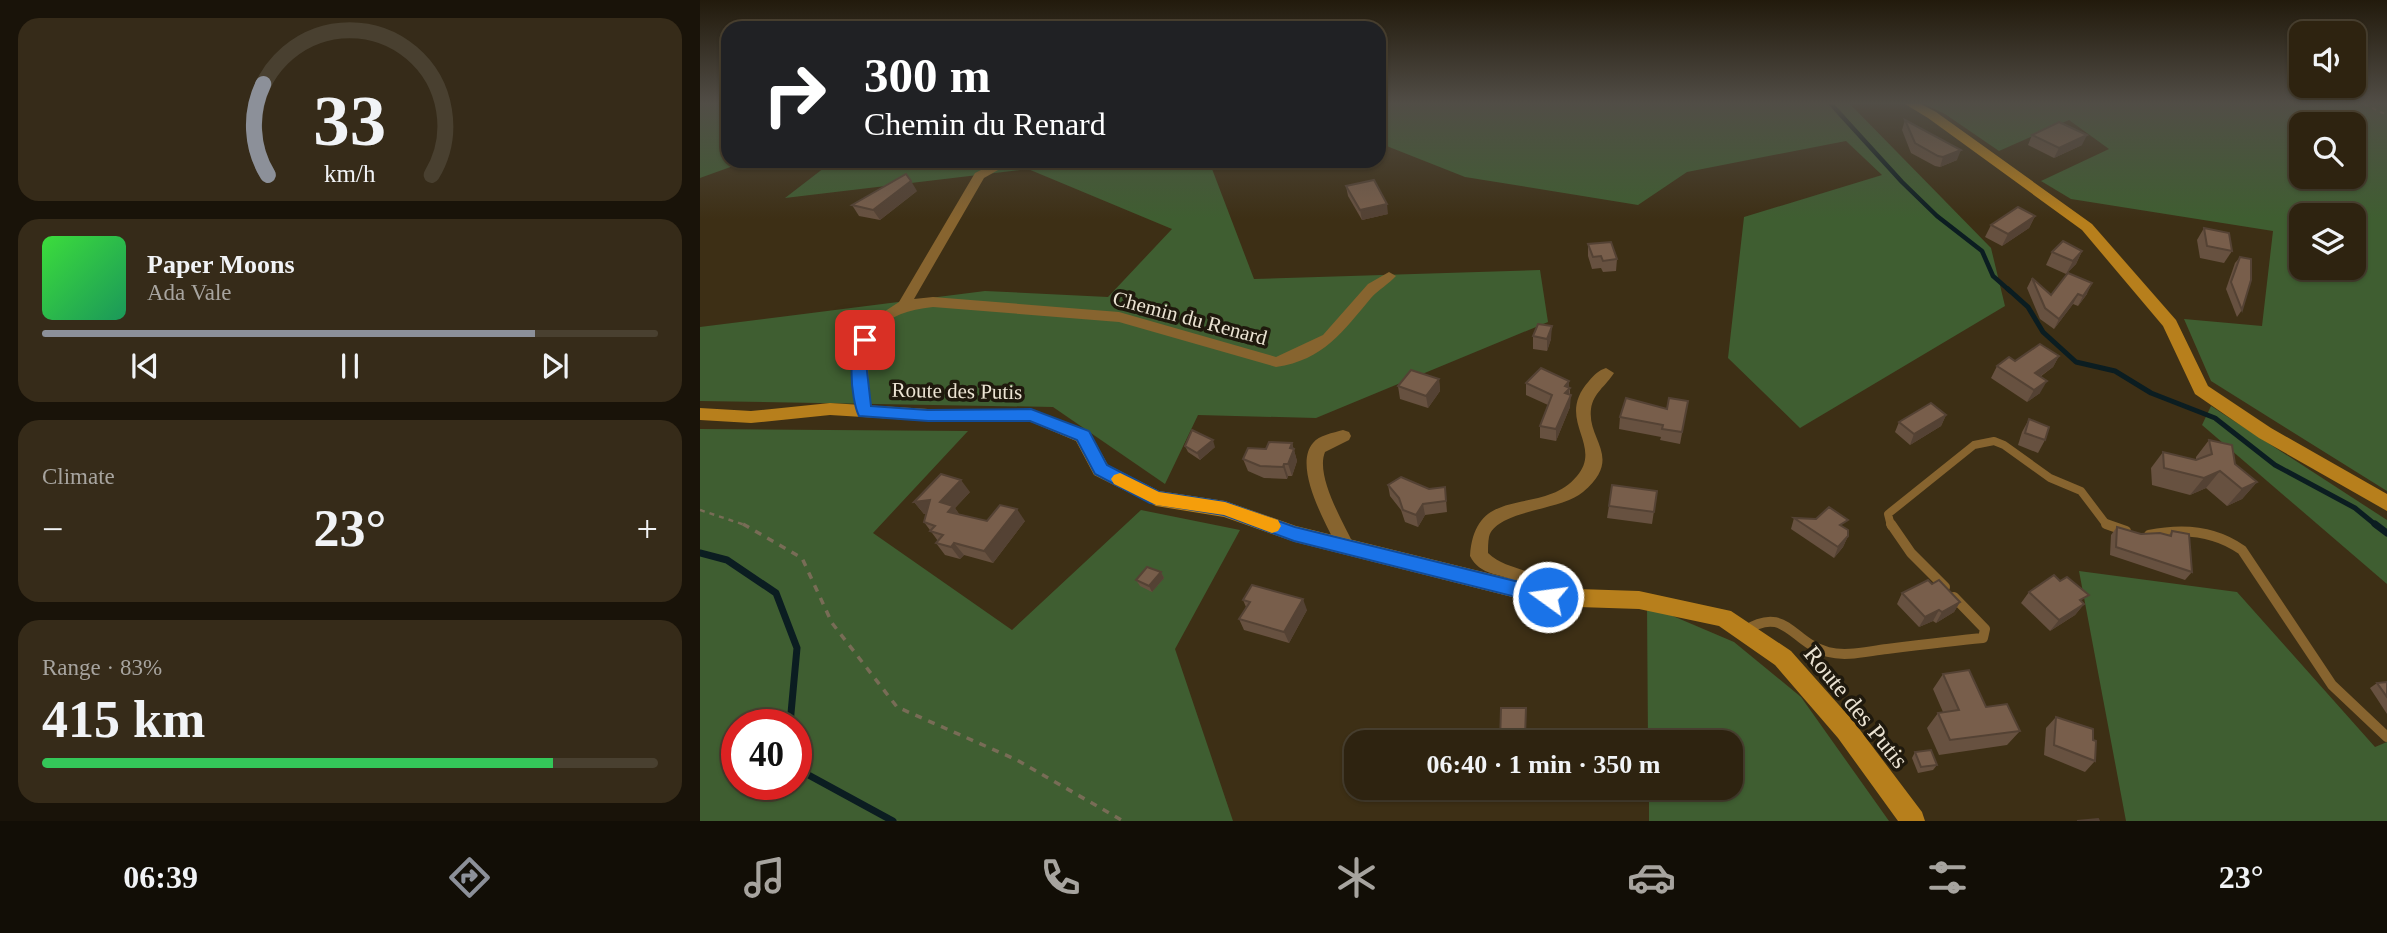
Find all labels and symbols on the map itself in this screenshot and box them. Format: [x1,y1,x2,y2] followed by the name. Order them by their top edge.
[1110,286,1270,350] street label: Chemin du Renard
[835,310,895,370] pin
[891,378,1023,404] street label: Route des Putis
[1511,560,1585,634] position arrow
[1799,641,1913,773] street label: Route des Putis
[721,709,812,800] speed limit sign: 40

